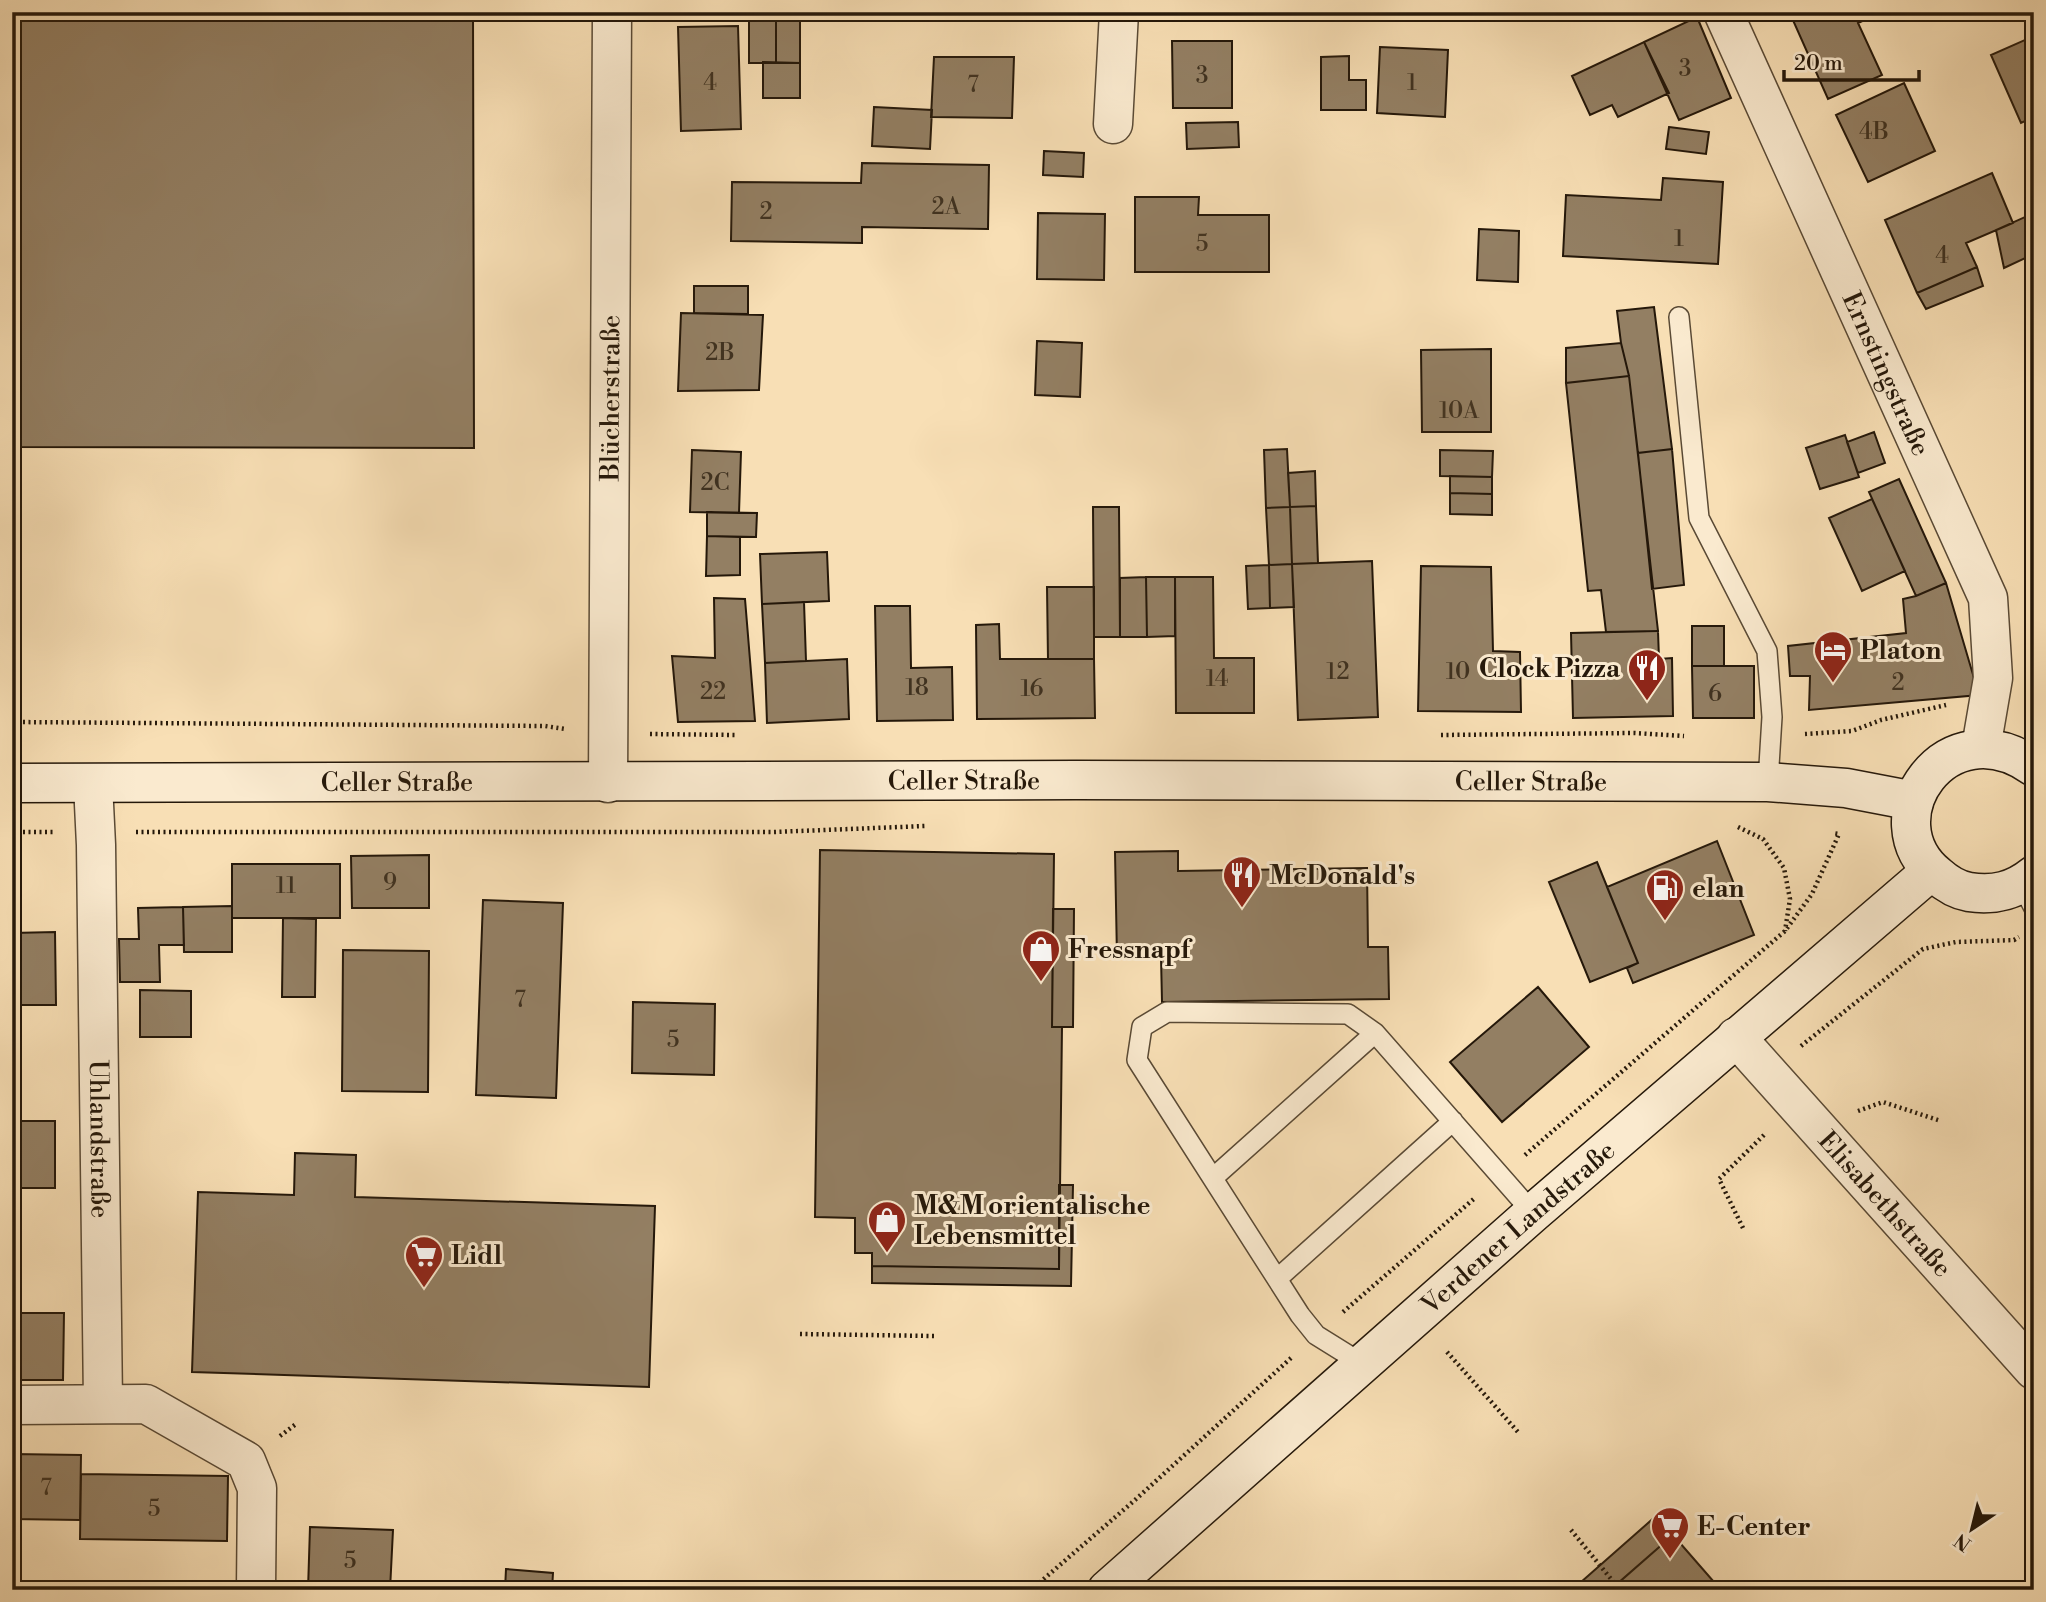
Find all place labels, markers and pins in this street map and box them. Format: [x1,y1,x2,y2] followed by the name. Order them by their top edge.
[1812,629,1854,684] hotel icon: Platon
[1860,635,1942,667] place label: Platon
[1626,647,1668,702] restaurant icon: Clock Pizza
[1479,653,1621,685] place label: Clock Pizza
[1221,854,1263,909] restaurant icon: McDonald's
[1269,860,1415,892] place label: McDonald's
[1644,867,1686,922] fuel station icon: elan
[1692,873,1745,905] place label: elan
[1020,928,1062,983] shop icon: Fressnapf
[1068,934,1193,966] place label: Fressnapf
[914,1190,1151,1252] place label: M&M orientalische Lebensmittel
[866,1199,908,1254] shop icon: M&M orientalische Lebensmittel
[403,1234,445,1289] supermarket icon: Lidl
[451,1240,502,1272] place label: Lidl
[1649,1505,1691,1560] supermarket icon: E-Center
[1697,1511,1811,1543] place label: E-Center

